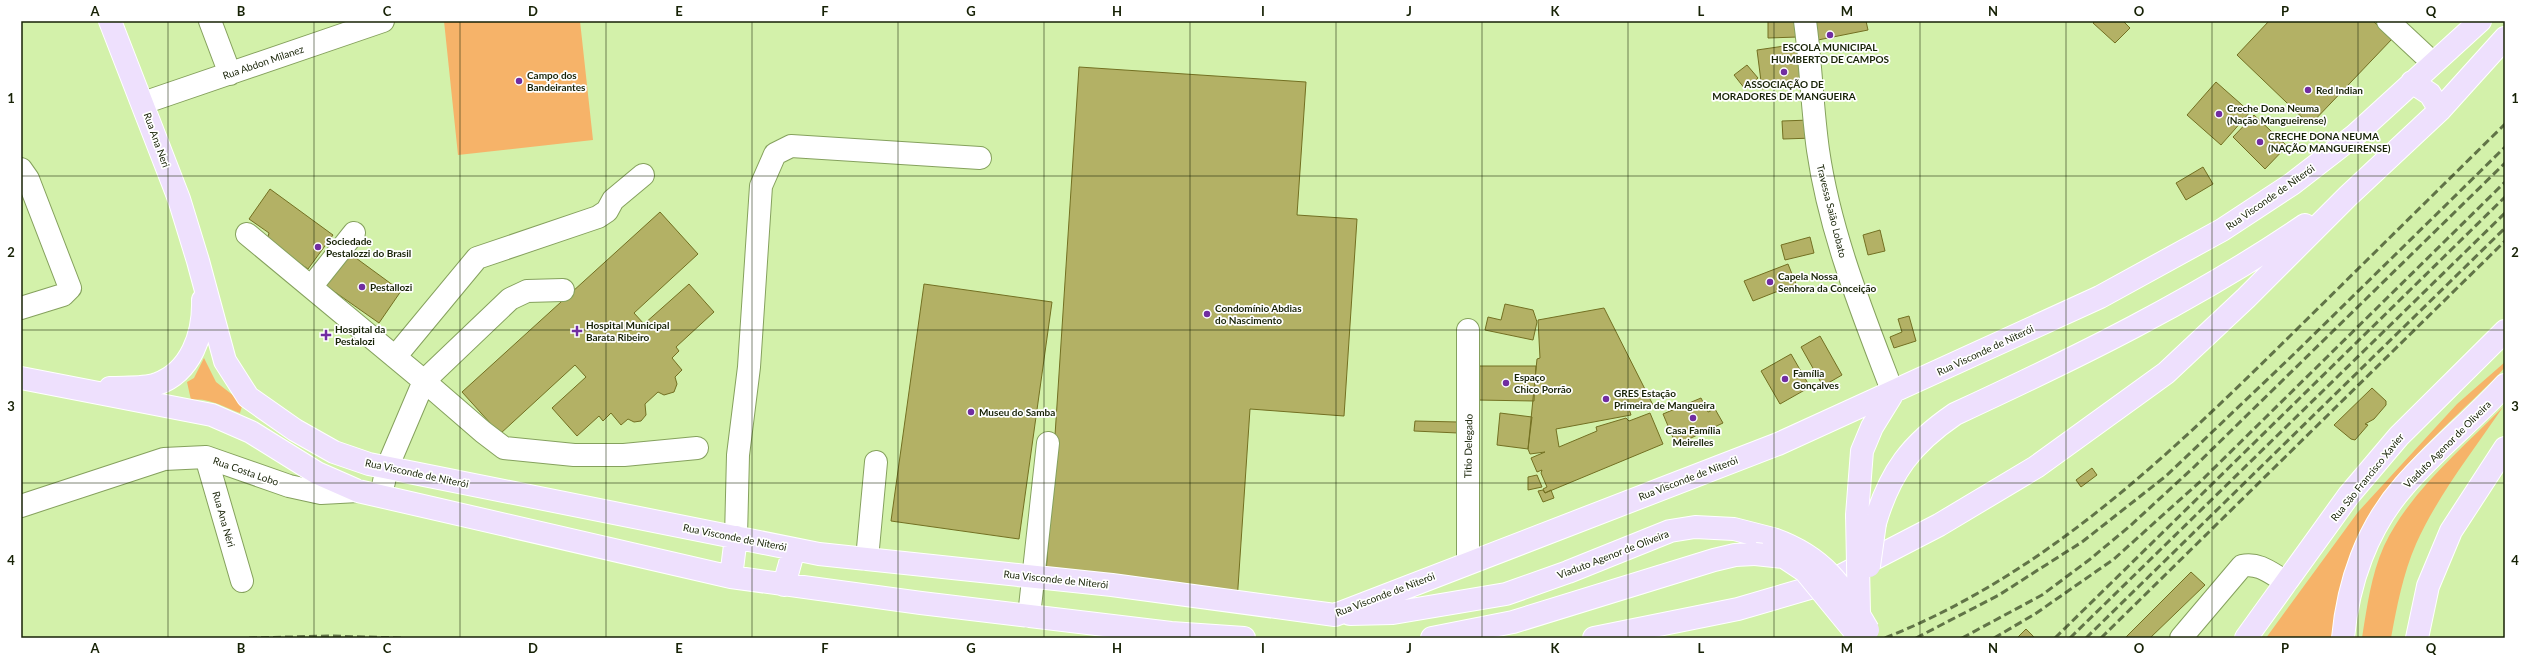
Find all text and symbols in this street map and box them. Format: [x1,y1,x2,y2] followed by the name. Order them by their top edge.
[89,3,100,19] text: A
[237,3,246,19] text: B
[383,3,392,19] text: C
[528,3,538,19] text: D
[675,3,683,19] text: E
[821,3,829,19] text: F
[966,3,976,19] text: G
[1112,3,1122,19] text: H
[1261,3,1265,19] text: I
[1406,3,1412,19] text: J
[1551,3,1561,19] text: K
[1698,3,1705,19] text: L
[1841,3,1853,19] text: M
[1988,3,1998,19] text: N
[2134,3,2145,19] text: O
[2281,3,2289,19] text: P
[2426,3,2437,19] text: Q
[1825,30,1835,40] marker: ESCOLA MUNICIPAL HUMBERTO DE CAMPOS
[1771,41,1890,65] place label: ESCOLA MUNICIPAL HUMBERTO DE CAMPOS
[221,42,306,81] street label: Rua Abdon Milanez
[1779,67,1789,77] marker: ASSOCIAÇÃO DE MORADORES DE MANGUEIRA
[527,69,586,93] place label: Campo dos Bandeirantes
[514,76,524,86] marker: Campo dos Bandeirantes
[1712,78,1856,102] place label: ASSOCIAÇÃO DE MORADORES DE MANGUEIRA
[2316,84,2363,96] place label: Red Indian
[2303,85,2313,95] marker: Red Indian
[7,90,15,106] text: 1
[2511,90,2519,106] text: 1
[2227,102,2326,126] place label: Creche Dona Neuma (Nação Mangueirense)
[2214,109,2224,119] marker: Creche Dona Neuma (Nação Mangueirense)
[142,111,172,169] street label: Rua Ana Neri
[2268,130,2391,154] place label: CRECHE DONA NEUMA (NAÇÃO MANGUEIRENSE)
[2255,137,2265,147] marker: CRECHE DONA NEUMA (NAÇÃO MANGUEIRENSE)
[2223,162,2317,232] street label: Rua Visconde de Niterói
[1815,163,1849,259] street label: Travessa Saião Lobato
[326,235,411,259] place label: Sociedade Pestalozzi do Brasil
[313,242,323,252] marker: Sociedade Pestalozzi do Brasil
[7,244,15,260] text: 2
[2511,244,2519,260] text: 2
[1778,270,1877,294] place label: Capela Nossa Senhora da Conceição
[1765,277,1775,287] marker: Capela Nossa Senhora da Conceição
[370,281,413,293] place label: Pestallozi
[357,282,367,292] marker: Pestallozi
[1215,302,1302,326] place label: Condomínio Abdias do Nascimento
[1202,309,1212,319] marker: Condomínio Abdias do Nascimento
[586,319,669,343] place label: Hospital Municipal Barata Ribeiro
[1935,322,2035,378] street label: Rua Visconde de Niterói
[335,323,385,347] place label: Hospital da Pestalozi
[571,325,583,337] marker: Hospital Municipal Barata Ribeiro
[320,329,332,341] marker: Hospital da Pestalozi
[1793,367,1839,391] place label: Família Gonçalves
[1514,371,1572,395] place label: Espaço Chico Porrão
[1780,374,1790,384] marker: Família Gonçalves
[1501,378,1511,388] marker: Espaço Chico Porrão
[1614,387,1715,411] place label: GRES Estação Primeira de Mangueira
[1601,394,1611,404] marker: GRES Estação Primeira de Mangueira
[7,398,15,414] text: 3
[2401,398,2493,490] street label: Viaduto Agenor de Oliveira
[2511,398,2519,414] text: 3
[979,406,1055,418] place label: Museu do Samba
[966,407,976,417] marker: Museu do Samba
[1461,413,1475,478] street label: Titio Delegado
[1688,413,1698,423] marker: Casa Família Meirelles
[1666,424,1720,448] place label: Casa Família Meirelles
[2328,431,2406,523] street label: Rua São Francisco Xavier
[212,454,281,488] street label: Rua Costa Lobo
[1637,454,1739,502] street label: Rua Visconde de Niterói
[364,456,470,490] street label: Rua Visconde de Niterói
[210,490,238,548] street label: Rua Ana Néri
[682,521,788,553] street label: Rua Visconde de Niterói
[1556,527,1670,581] street label: Viaduto Agenor de Oliveira
[7,552,15,568] text: 4
[2511,552,2519,568] text: 4
[1003,568,1109,590] street label: Rua Visconde de Niterói
[1334,570,1436,618] street label: Rua Visconde de Niterói
[89,640,100,656] text: A
[237,640,246,656] text: B
[383,640,392,656] text: C
[528,640,538,656] text: D
[675,640,683,656] text: E
[821,640,829,656] text: F
[966,640,976,656] text: G
[1112,640,1122,656] text: H
[1261,640,1265,656] text: I
[1406,640,1412,656] text: J
[1551,640,1561,656] text: K
[1698,640,1705,656] text: L
[1841,640,1853,656] text: M
[1988,640,1998,656] text: N
[2134,640,2145,656] text: O
[2281,640,2289,656] text: P
[2426,640,2437,656] text: Q

